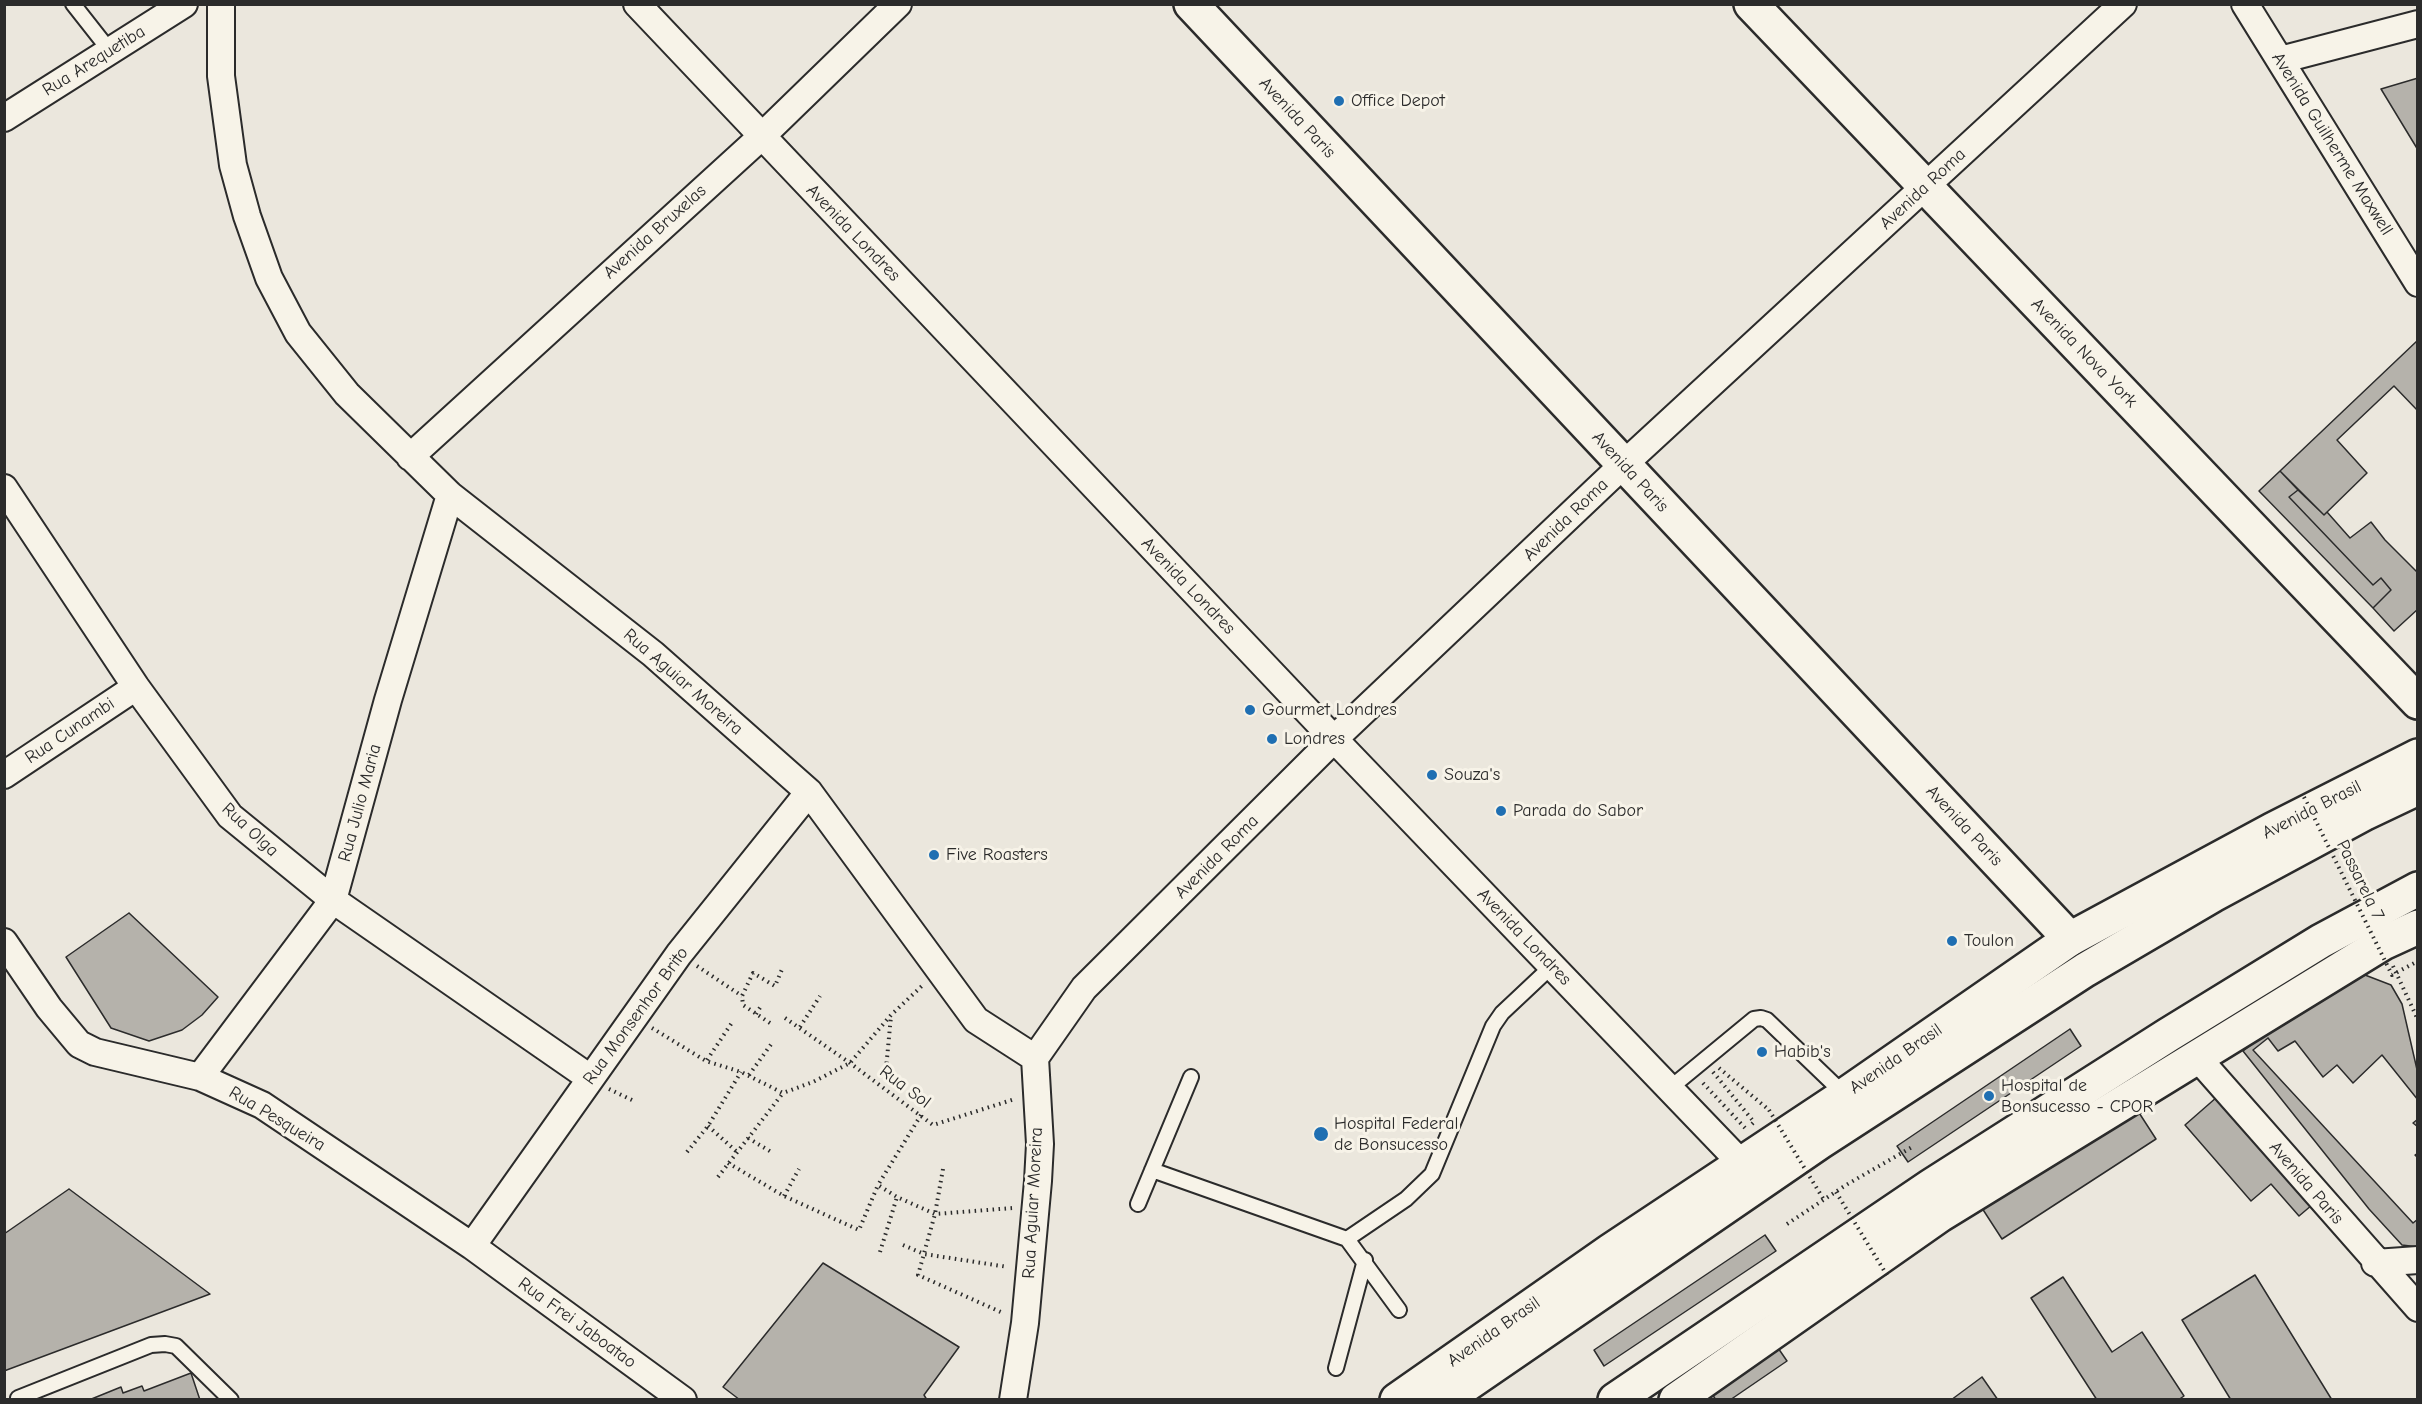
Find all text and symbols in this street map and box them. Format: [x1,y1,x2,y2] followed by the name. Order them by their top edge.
[39,21,149,101] street label: Rua Arequetiba
[2267,49,2397,239] street label: Avenida Guilherme Maxwell
[1254,73,1340,163] street label: Avenida Paris
[1351,90,1445,112] place label: Office Depot
[1332,94,1346,108] marker: Office Depot
[1876,144,1970,234] street label: Avenida Roma
[599,180,711,284] street label: Avenida Bruxelas
[801,180,905,286] street label: Avenida Londres
[2026,294,2142,412] street label: Avenida Nova York
[1587,427,1673,517] street label: Avenida Paris
[1519,474,1613,566] street label: Avenida Roma
[1136,533,1240,639] street label: Avenida Londres
[619,624,747,740] street label: Rua Aguiar Moreira
[21,693,119,769] street label: Rua Cunambi
[1262,699,1397,721] place label: Gourmet Londres
[1243,703,1257,717] marker: Gourmet Londres
[1284,728,1345,750] place label: Londres
[1265,732,1279,746] marker: Londres
[334,742,386,864] street label: Rua Julio Maria
[1444,764,1500,786] place label: Souza's
[1425,768,1439,782] marker: Souza's
[2259,776,2365,844] street label: Avenida Brasil
[1921,781,2007,871] street label: Avenida Paris
[217,798,283,862] street label: Rua Olga
[1513,800,1643,822] place label: Parada do Sabor
[1494,804,1508,818] marker: Parada do Sabor
[1171,811,1263,903] street label: Avenida Roma
[2331,836,2389,924] street label: Passarela 7
[946,844,1048,866] place label: Five Roasters
[927,848,941,862] marker: Five Roasters
[1472,884,1576,990] street label: Avenida Londres
[1964,930,2014,952] place label: Toulon
[1945,934,1959,948] marker: Toulon
[579,943,693,1089] street label: Rua Monsenhor Brito
[1845,1019,1947,1099] street label: Avenida Brasil
[1774,1041,1831,1063] place label: Habib's
[1755,1045,1769,1059] marker: Habib's
[875,1061,935,1113] street label: Rua Sol
[2001,1075,2153,1118] place label: Hospital de Bonsucesso - CPOR
[225,1082,329,1156] street label: Rua Pesqueira
[1982,1089,1996,1103] marker: Hospital de Bonsucesso - CPOR
[1334,1113,1458,1156] place label: Hospital Federal de Bonsucesso
[1312,1125,1330,1143] marker: Hospital Federal de Bonsucesso
[1018,1127,1048,1279] street label: Rua Aguiar Moreira
[2264,1137,2348,1229] street label: Avenida Paris
[514,1273,640,1373] street label: Rua Frei Jaboatao
[1443,1292,1545,1372] street label: Avenida Brasil

